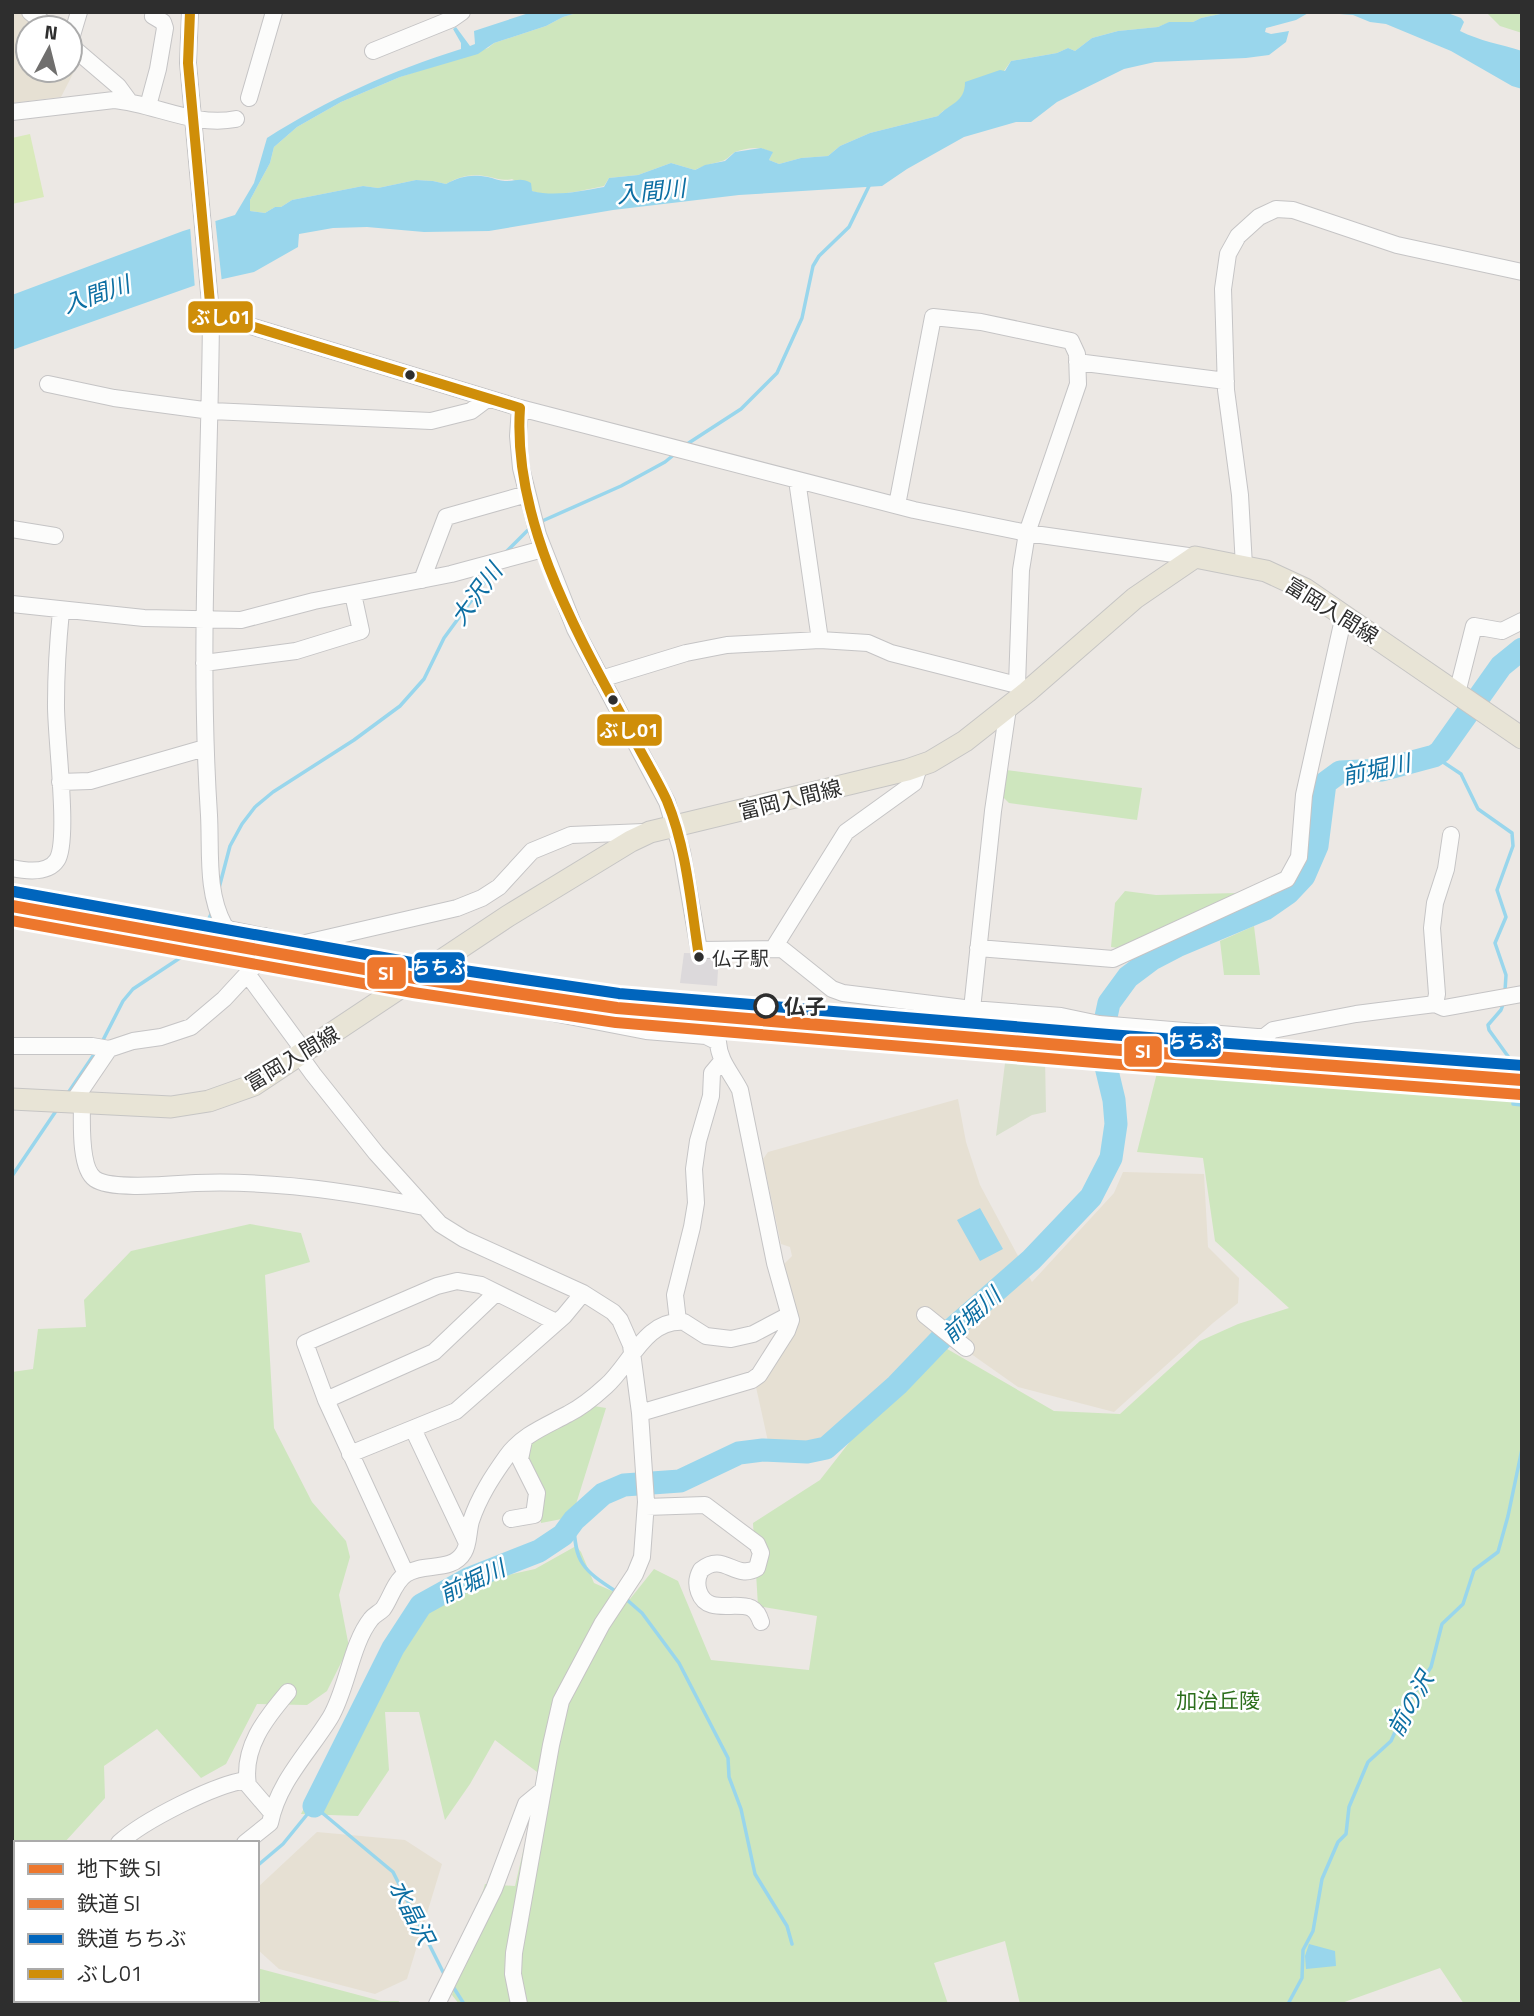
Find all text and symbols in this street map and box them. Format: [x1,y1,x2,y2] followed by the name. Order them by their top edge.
[14,14,84,84] north arrow
[43,16,59,47] text: N
[615,170,690,212] water label: 入間川
[58,265,137,322] water label: 入間川
[187,300,254,334] line badge: ぶし01
[191,302,251,331] text: ぶし01
[403,368,417,382] unlabelled marker
[442,553,512,632] water label: 大沢川
[1279,569,1385,651] street label: 富岡入間線
[606,693,620,707] unlabelled marker
[596,713,663,747] line badge: ぶし01
[599,715,659,744] text: ぶし01
[1339,744,1416,793] water label: 前堀川
[735,771,845,827] street label: 富岡入間線
[712,943,769,972] place label: 仏子駅
[692,950,706,964] marker: 仏子駅
[413,951,466,984] line badge: ちちぶ
[411,952,469,981] text: ちちぶ
[366,956,407,990] line badge: SI
[378,958,394,987] text: SI
[784,990,826,1022] place label: 仏子
[754,994,778,1018] marker: 仏子
[239,1017,345,1099] street label: 富岡入間線
[1169,1025,1222,1058] line badge: ちちぶ
[1167,1026,1225,1055] text: ちちぶ
[1123,1035,1163,1068] line badge: SI
[1135,1036,1151,1065] text: SI
[934,1277,1011,1351] water label: 前堀川
[433,1549,513,1611] water label: 前堀川
[1378,1663,1443,1743] water label: 前の沢
[1176,1684,1260,1716] park label: 加治丘陵
[14,1841,259,2002] legend
[77,1852,161,1884] text: 地下鉄 SI
[381,1873,445,1953] water label: 水晶沢
[77,1887,140,1919] text: 鉄道 SI
[77,1922,187,1954] text: 鉄道 ちちぶ
[77,1957,143,1989] text: ぶし01

